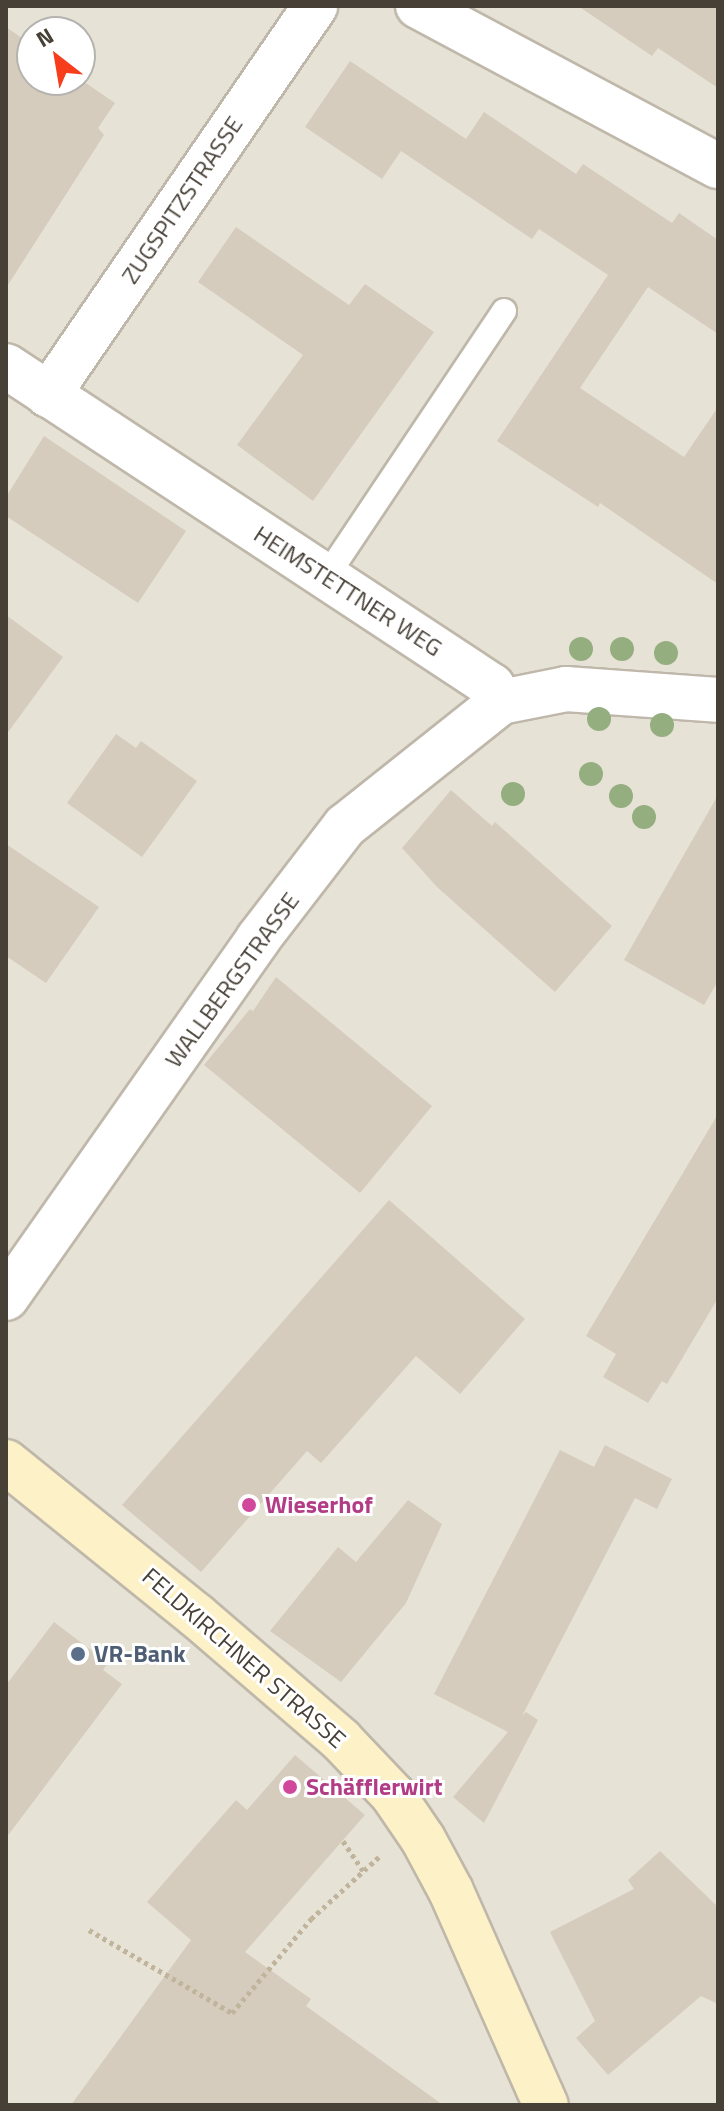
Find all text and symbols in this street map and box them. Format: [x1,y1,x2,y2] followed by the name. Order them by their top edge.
[16,16,96,96] north arrow
[29,19,60,56] text: N
[115,111,249,289] street label: ZUGSPITZSTRASSE
[249,519,447,663] street label: HEIMSTETTNER WEG
[159,887,305,1073] street label: WALLBERGSTRASSE
[265,1491,373,1519] place label: Wieserhof
[240,1496,258,1514] marker: Wieserhof
[137,1562,351,1754] street label: FELDKIRCHNER STRASSE
[94,1640,186,1668] place label: VR-Bank
[69,1645,87,1663] marker: VR-Bank
[306,1773,442,1801] place label: Schäfflerwirt
[281,1778,299,1796] marker: Schäfflerwirt

